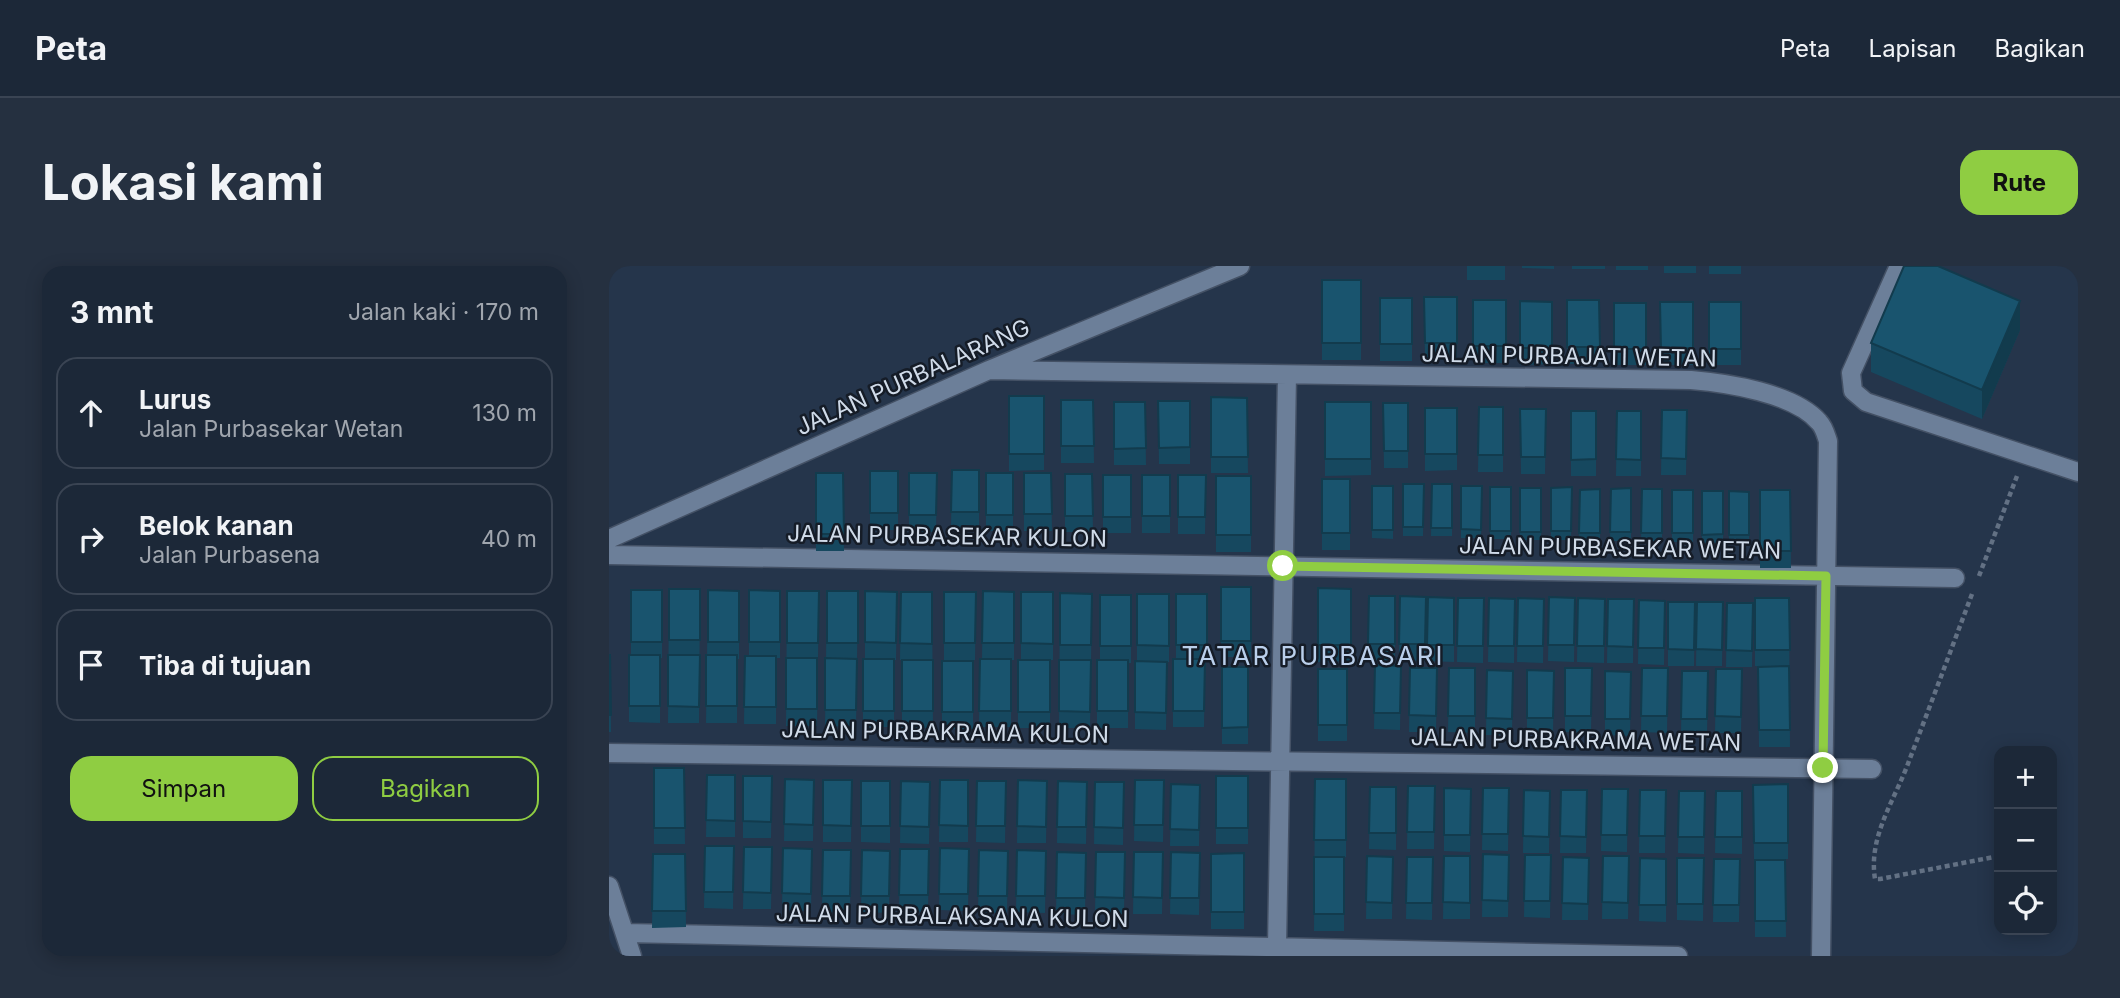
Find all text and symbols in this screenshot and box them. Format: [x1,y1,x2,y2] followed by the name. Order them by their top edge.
[35,28,107,68] text: Peta
[1780,34,1831,63] text: Peta
[1869,34,1956,63] text: Lapisan
[1994,34,2085,63] text: Bagikan
[1960,150,2078,215] button: Rute
[42,153,324,212] text: Lokasi kami
[70,294,154,330] text: 3 mnt
[348,298,539,326] text: Jalan kaki · 170 m
[792,313,1034,441] street label: JALAN PURBALARANG
[1421,339,1717,373] street label: JALAN PURBAJATI WETAN
[139,384,211,415] text: Lurus
[72,394,110,432] icon: ahead
[472,399,537,427] text: 130 m
[139,415,403,443] text: Jalan Purbasekar Wetan
[139,510,294,541] text: Belok kanan
[787,519,1107,553] street label: JALAN PURBASEKAR KULON
[72,520,110,558] icon: right
[481,525,537,553] text: 40 m
[1459,531,1781,565] street label: JALAN PURBASEKAR WETAN
[139,541,320,569] text: Jalan Purbasena
[1267,550,1298,581] route start
[1182,640,1444,671] district label: TATAR PURBASARI
[72,646,110,684] icon: arrive
[139,650,311,681] text: Tiba di tujuan
[781,715,1109,749] street label: JALAN PURBAKRAMA KULON
[1410,723,1742,757] street label: JALAN PURBAKRAMA WETAN
[1994,746,2057,935] map controls
[1994,746,2057,809] button: +
[1807,752,1838,783] route end
[70,756,298,821] button: Simpan
[312,756,539,821] button: Bagikan
[1994,809,2057,872] button: −
[1994,872,2057,935] button: locate
[775,899,1129,933] street label: JALAN PURBALAKSANA KULON

